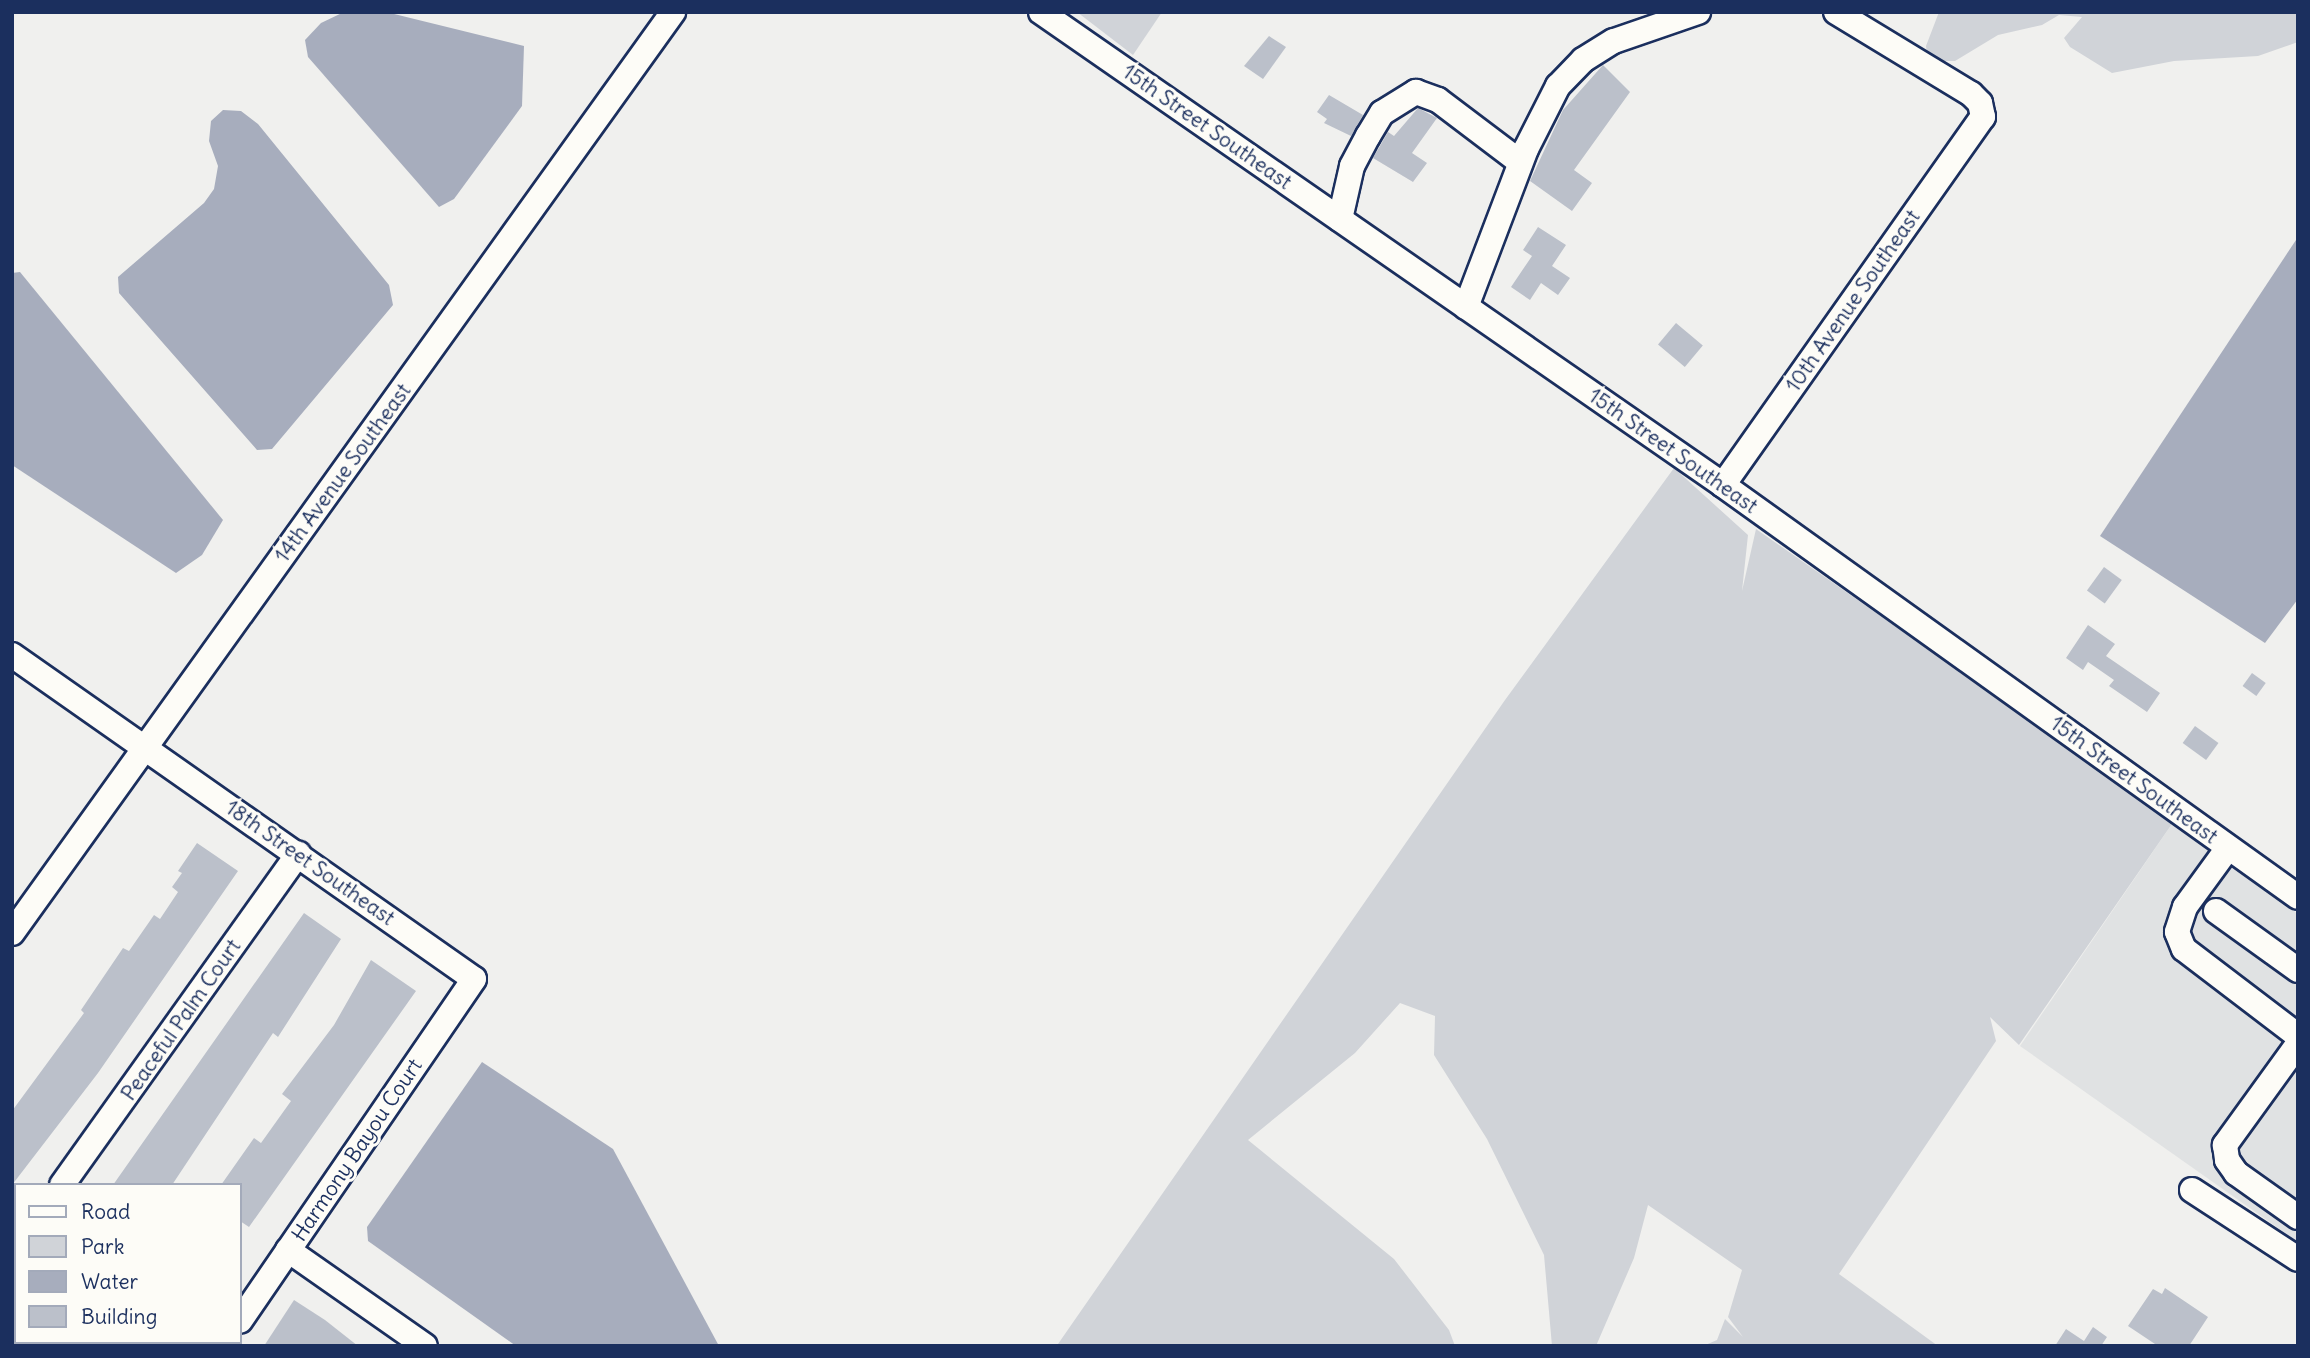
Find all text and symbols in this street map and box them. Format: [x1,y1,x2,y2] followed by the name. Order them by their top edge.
[1118,59,1296,195] street label: 15th Street Southeast
[1781,205,1925,397] street label: 10th Avenue Southeast
[270,379,416,567] street label: 14th Avenue Southeast
[1584,383,1762,519] street label: 15th Street Southeast
[2045,711,2223,849] street label: 15th Street Southeast
[221,795,399,931] street label: 18th Street Southeast
[116,935,246,1105] street label: Peaceful Palm Court
[287,1054,427,1246] street label: Harmony Bayou Court
[14,1183,242,1344] legend
[81,1198,130,1225] text: Road
[81,1233,124,1260] text: Park
[81,1268,138,1295] text: Water
[81,1303,157,1330] text: Building

